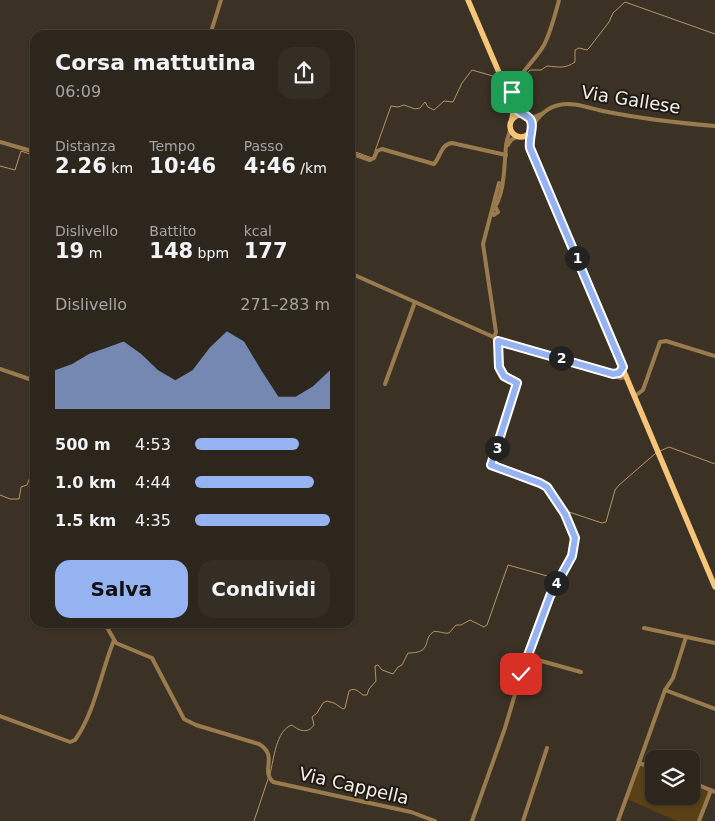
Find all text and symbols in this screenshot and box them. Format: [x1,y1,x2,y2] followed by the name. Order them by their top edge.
[278,47,330,99] button: share
[55,50,256,75] text: Corsa mattutina
[491,71,533,113] pin
[498,78,526,106] icon: arrive
[580,81,682,118] street label: Via Gallese
[55,82,101,101] text: 06:09
[55,138,116,154] text: Distanza
[149,138,195,154] text: Tempo
[244,138,283,154] text: Passo
[55,154,107,178] text: 2.26
[149,154,216,178] text: 10:46
[244,154,296,178] text: 4:46
[107,160,133,176] text: km
[296,160,327,176] text: /km
[55,223,118,239] text: Dislivello
[149,223,196,239] text: Battito
[244,223,272,239] text: kcal
[55,239,84,263] text: 19
[149,239,193,263] text: 148
[244,239,288,263] text: 177
[84,245,102,261] text: m
[193,245,229,261] text: bpm
[564,246,590,270] pin: 1
[573,250,582,266] text: 1
[55,295,127,314] text: Dislivello
[240,295,330,314] text: 271–283 m
[548,346,574,370] pin: 2
[557,350,566,366] text: 2
[55,435,111,454] text: 500 m
[135,435,171,454] text: 4:53
[484,436,510,460] pin: 3
[493,440,502,456] text: 3
[55,473,116,492] text: 1.0 km
[135,473,171,492] text: 4:44
[55,511,116,530] text: 1.5 km
[135,511,171,530] text: 4:35
[55,560,188,618] button: Salva
[198,560,330,618] button: Condividi
[544,570,568,596] pin: 4
[552,575,561,591] text: 4
[500,653,542,695] pin
[507,660,535,688] icon: check
[645,750,700,805] map controls
[645,750,700,805] button: layers
[297,763,411,808] street label: Via Cappella

